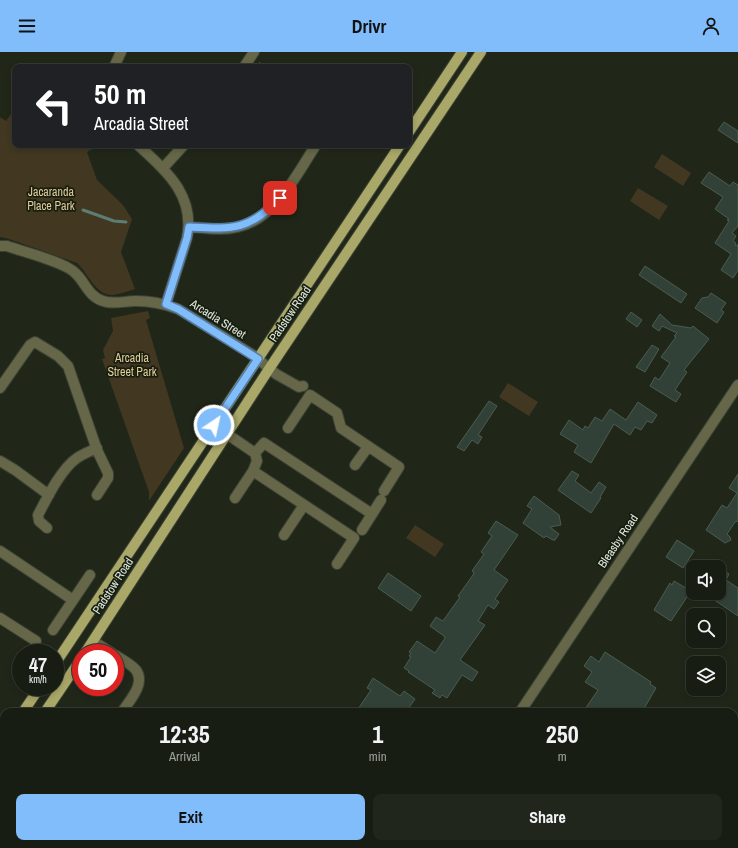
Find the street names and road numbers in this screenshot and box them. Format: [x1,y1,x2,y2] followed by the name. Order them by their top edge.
[265,283,315,345] street label: Padstow Road
[186,295,249,343] street label: Arcadia Street
[594,511,642,571] street label: Bleasby Road
[89,555,137,617] street label: Padstow Road

